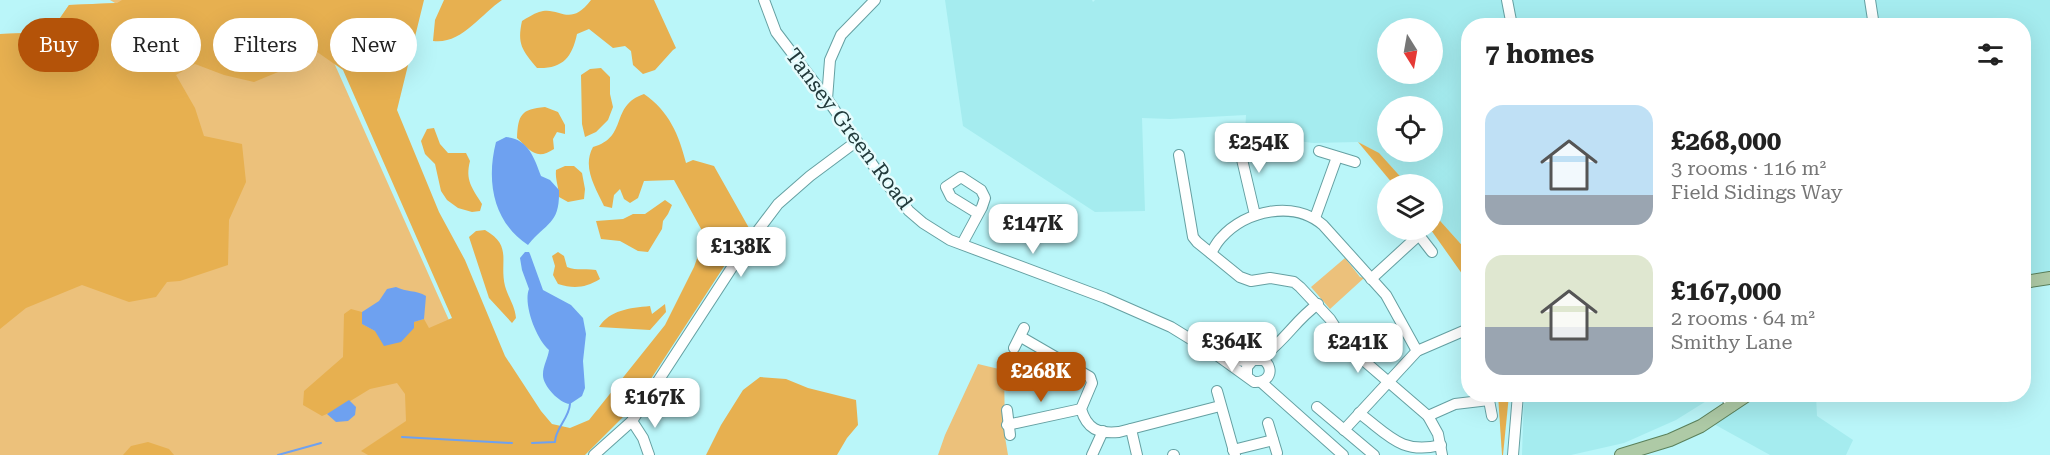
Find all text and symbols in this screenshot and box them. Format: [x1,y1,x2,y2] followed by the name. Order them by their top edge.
[18,18,99,72] chip: Buy
[111,18,201,72] chip: Rent
[213,18,318,72] chip: Filters
[330,18,417,72] chip: New
[1377,18,1443,84] north arrow
[1377,18,1443,240] map controls
[1974,38,2007,71] icon: filters
[1485,39,1594,69] text: 7 homes
[781,44,918,215] street label: Tansey Green Road
[1377,96,1443,162] button: locate
[1217,123,1301,174] pin: £254K
[1671,126,1781,156] text: £268,000
[1533,129,1605,201] icon: home
[1229,130,1289,154] text: £254K
[1671,156,1826,180] text: 3 rooms · 116 m²
[1377,174,1443,240] button: layers
[1671,180,1843,204] text: Field Sidings Way
[991,204,1075,255] pin: £147K
[1003,211,1063,235] text: £147K
[699,227,783,278] pin: £138K
[711,234,771,258] text: £138K
[1671,276,1781,306] text: £167,000
[1533,279,1605,351] icon: home
[1671,306,1815,330] text: 2 rooms · 64 m²
[1190,322,1274,373] pin: £364K
[1316,323,1400,374] pin: £241K
[1202,329,1262,353] text: £364K
[1328,330,1388,354] text: £241K
[1671,330,1792,354] text: Smithy Lane
[999,352,1083,403] pin: £268K
[1011,359,1071,383] text: £268K
[613,378,697,429] pin: £167K
[625,385,685,409] text: £167K

